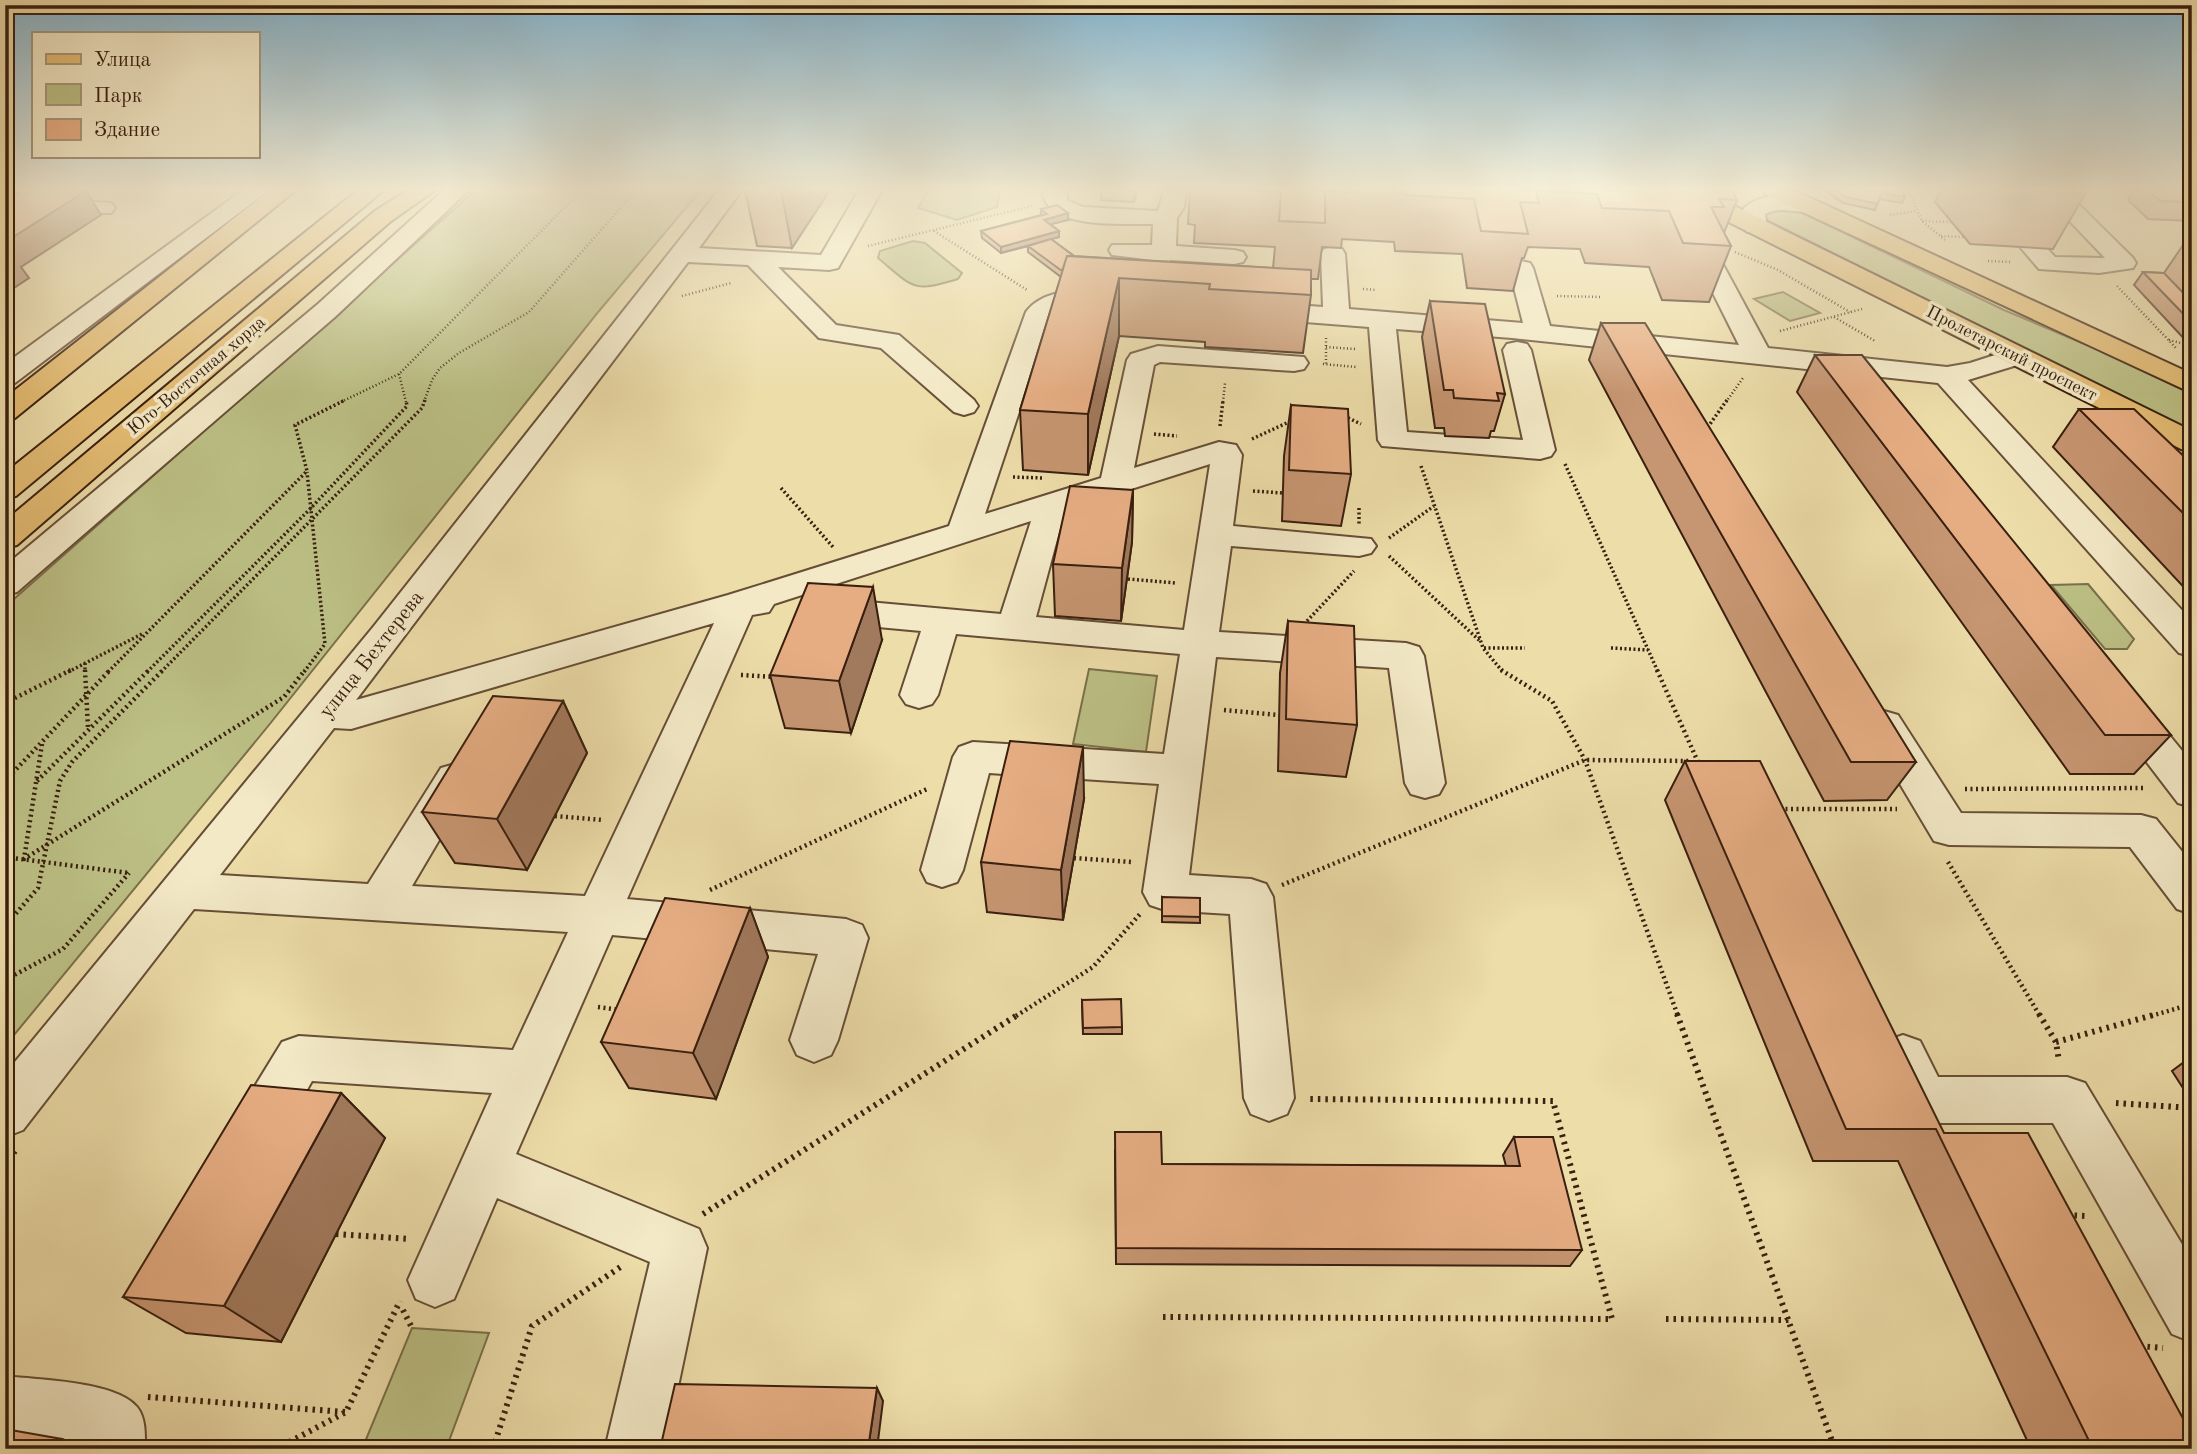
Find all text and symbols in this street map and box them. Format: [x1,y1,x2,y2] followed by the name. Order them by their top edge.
[32,32,259,158] legend
[94,50,151,71] text: Улица
[94,86,143,107] text: Парк
[94,120,160,141] text: Здание
[1923,303,2100,405] street label: Пролетарский проспект
[124,313,269,438] street label: Юго-Восточная хорда
[316,587,428,723] street label: улица Бехтерева

